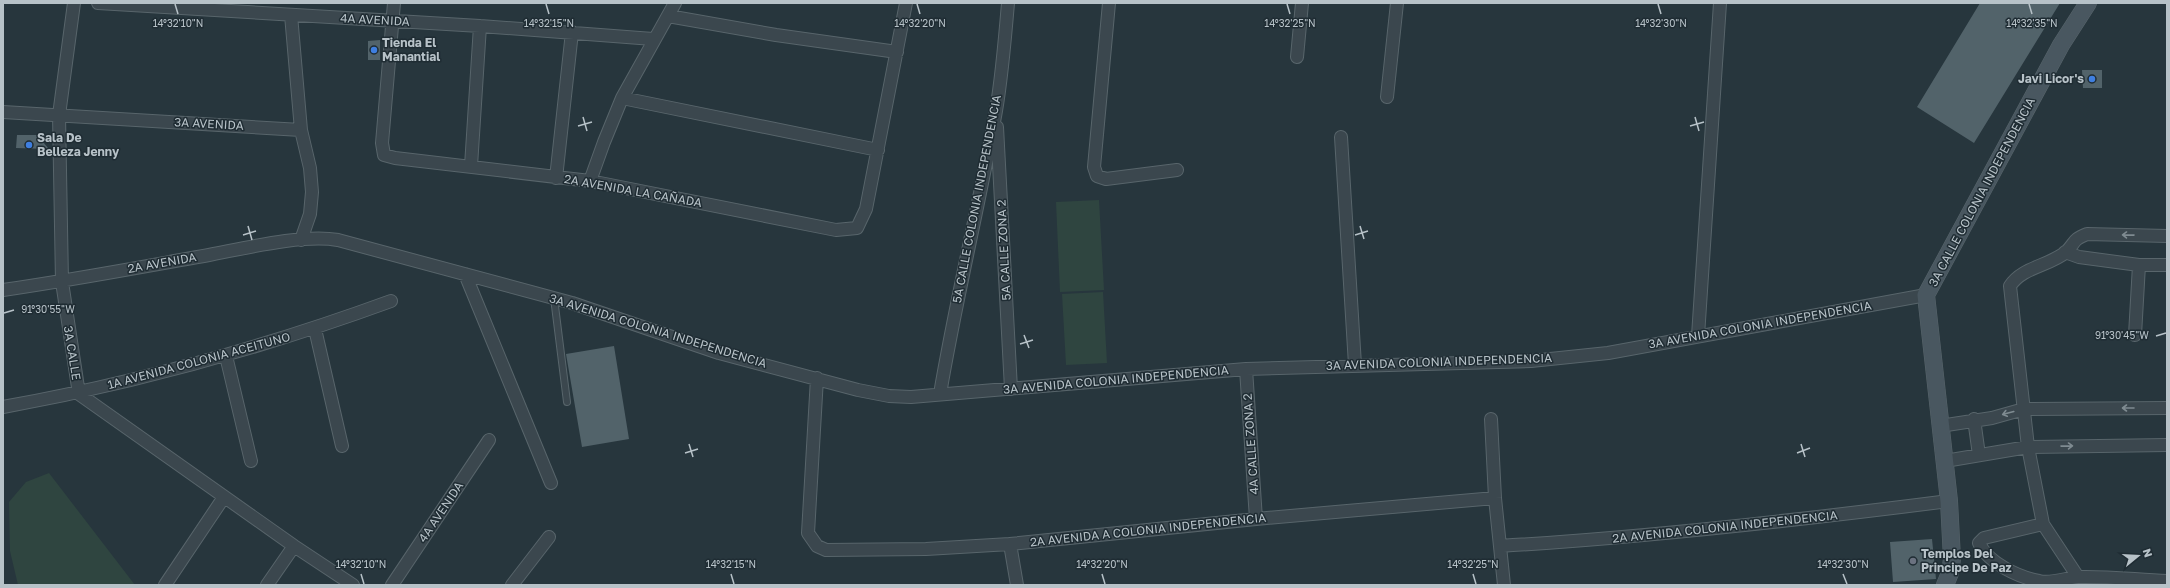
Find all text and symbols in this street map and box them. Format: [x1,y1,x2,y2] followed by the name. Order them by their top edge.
[340,10,410,29] street label: 4A AVENIDA
[153,17,203,29] text: 14°32'10"N
[524,17,574,29] text: 14°32'15"N
[894,17,946,29] text: 14°32'20"N
[1264,17,1316,29] text: 14°32'25"N
[1635,17,1687,29] text: 14°32'30"N
[2006,17,2058,29] text: 14°32'35"N
[382,35,440,64] place label: Tienda El Manantial
[369,45,379,55] marker: Tienda El Manantial
[2018,71,2084,86] place label: Javi Licor's
[2087,74,2097,84] marker: Javi Licor's
[949,93,1004,304] street label: 5A CALLE COLONIA INDEPENDENCIA
[1925,95,2038,289] street label: 3A CALLE COLONIA INDEPENDENCIA
[174,114,244,133] street label: 3A AVENIDA
[37,130,120,159] place label: Sala De Belleza Jenny
[24,140,34,150] marker: Sala De Belleza Jenny
[563,171,703,210] street label: 2A AVENIDA LA CAÑADA
[993,199,1014,301] street label: 5A CALLE ZONA 2
[2122,232,2135,239] one-way arrow
[126,249,197,276] street label: 2A AVENIDA
[548,290,769,371] street label: 3A AVENIDA COLONIA INDEPENDENCIA
[1647,297,1873,352] street label: 3A AVENIDA COLONIA INDEPENDENCIA
[21,303,75,315] text: 91°30'55"W
[61,325,84,381] street label: 3A CALLE
[106,329,292,392] street label: 1A AVENIDA COLONIA ACEITUNO
[2095,329,2149,341] text: 91°30'45"W
[1326,350,1552,373] street label: 3A AVENIDA COLONIA INDEPENDENCIA
[1003,362,1229,397] street label: 3A AVENIDA COLONIA INDEPENDENCIA
[1239,393,1262,495] street label: 4A CALLE ZONA 2
[2122,404,2135,412] one-way arrow
[2002,410,2015,417] one-way arrow
[2060,442,2073,450] one-way arrow
[415,479,466,545] street label: 4A AVENIDA
[1612,507,1838,546] street label: 2A AVENIDA COLONIA INDEPENDENCIA
[1029,510,1267,549] street label: 2A AVENIDA A COLONIA INDEPENDENCIA
[2118,536,2158,576] north arrow
[1921,546,2012,575] place label: Templos Del Principe De Paz
[2141,547,2155,559] text: N
[1908,556,1918,566] marker: Templos Del Principe De Paz
[336,558,386,570] text: 14°32'10"N
[706,558,756,570] text: 14°32'15"N
[1076,558,1128,570] text: 14°32'20"N
[1447,558,1499,570] text: 14°32'25"N
[1817,558,1869,570] text: 14°32'30"N

